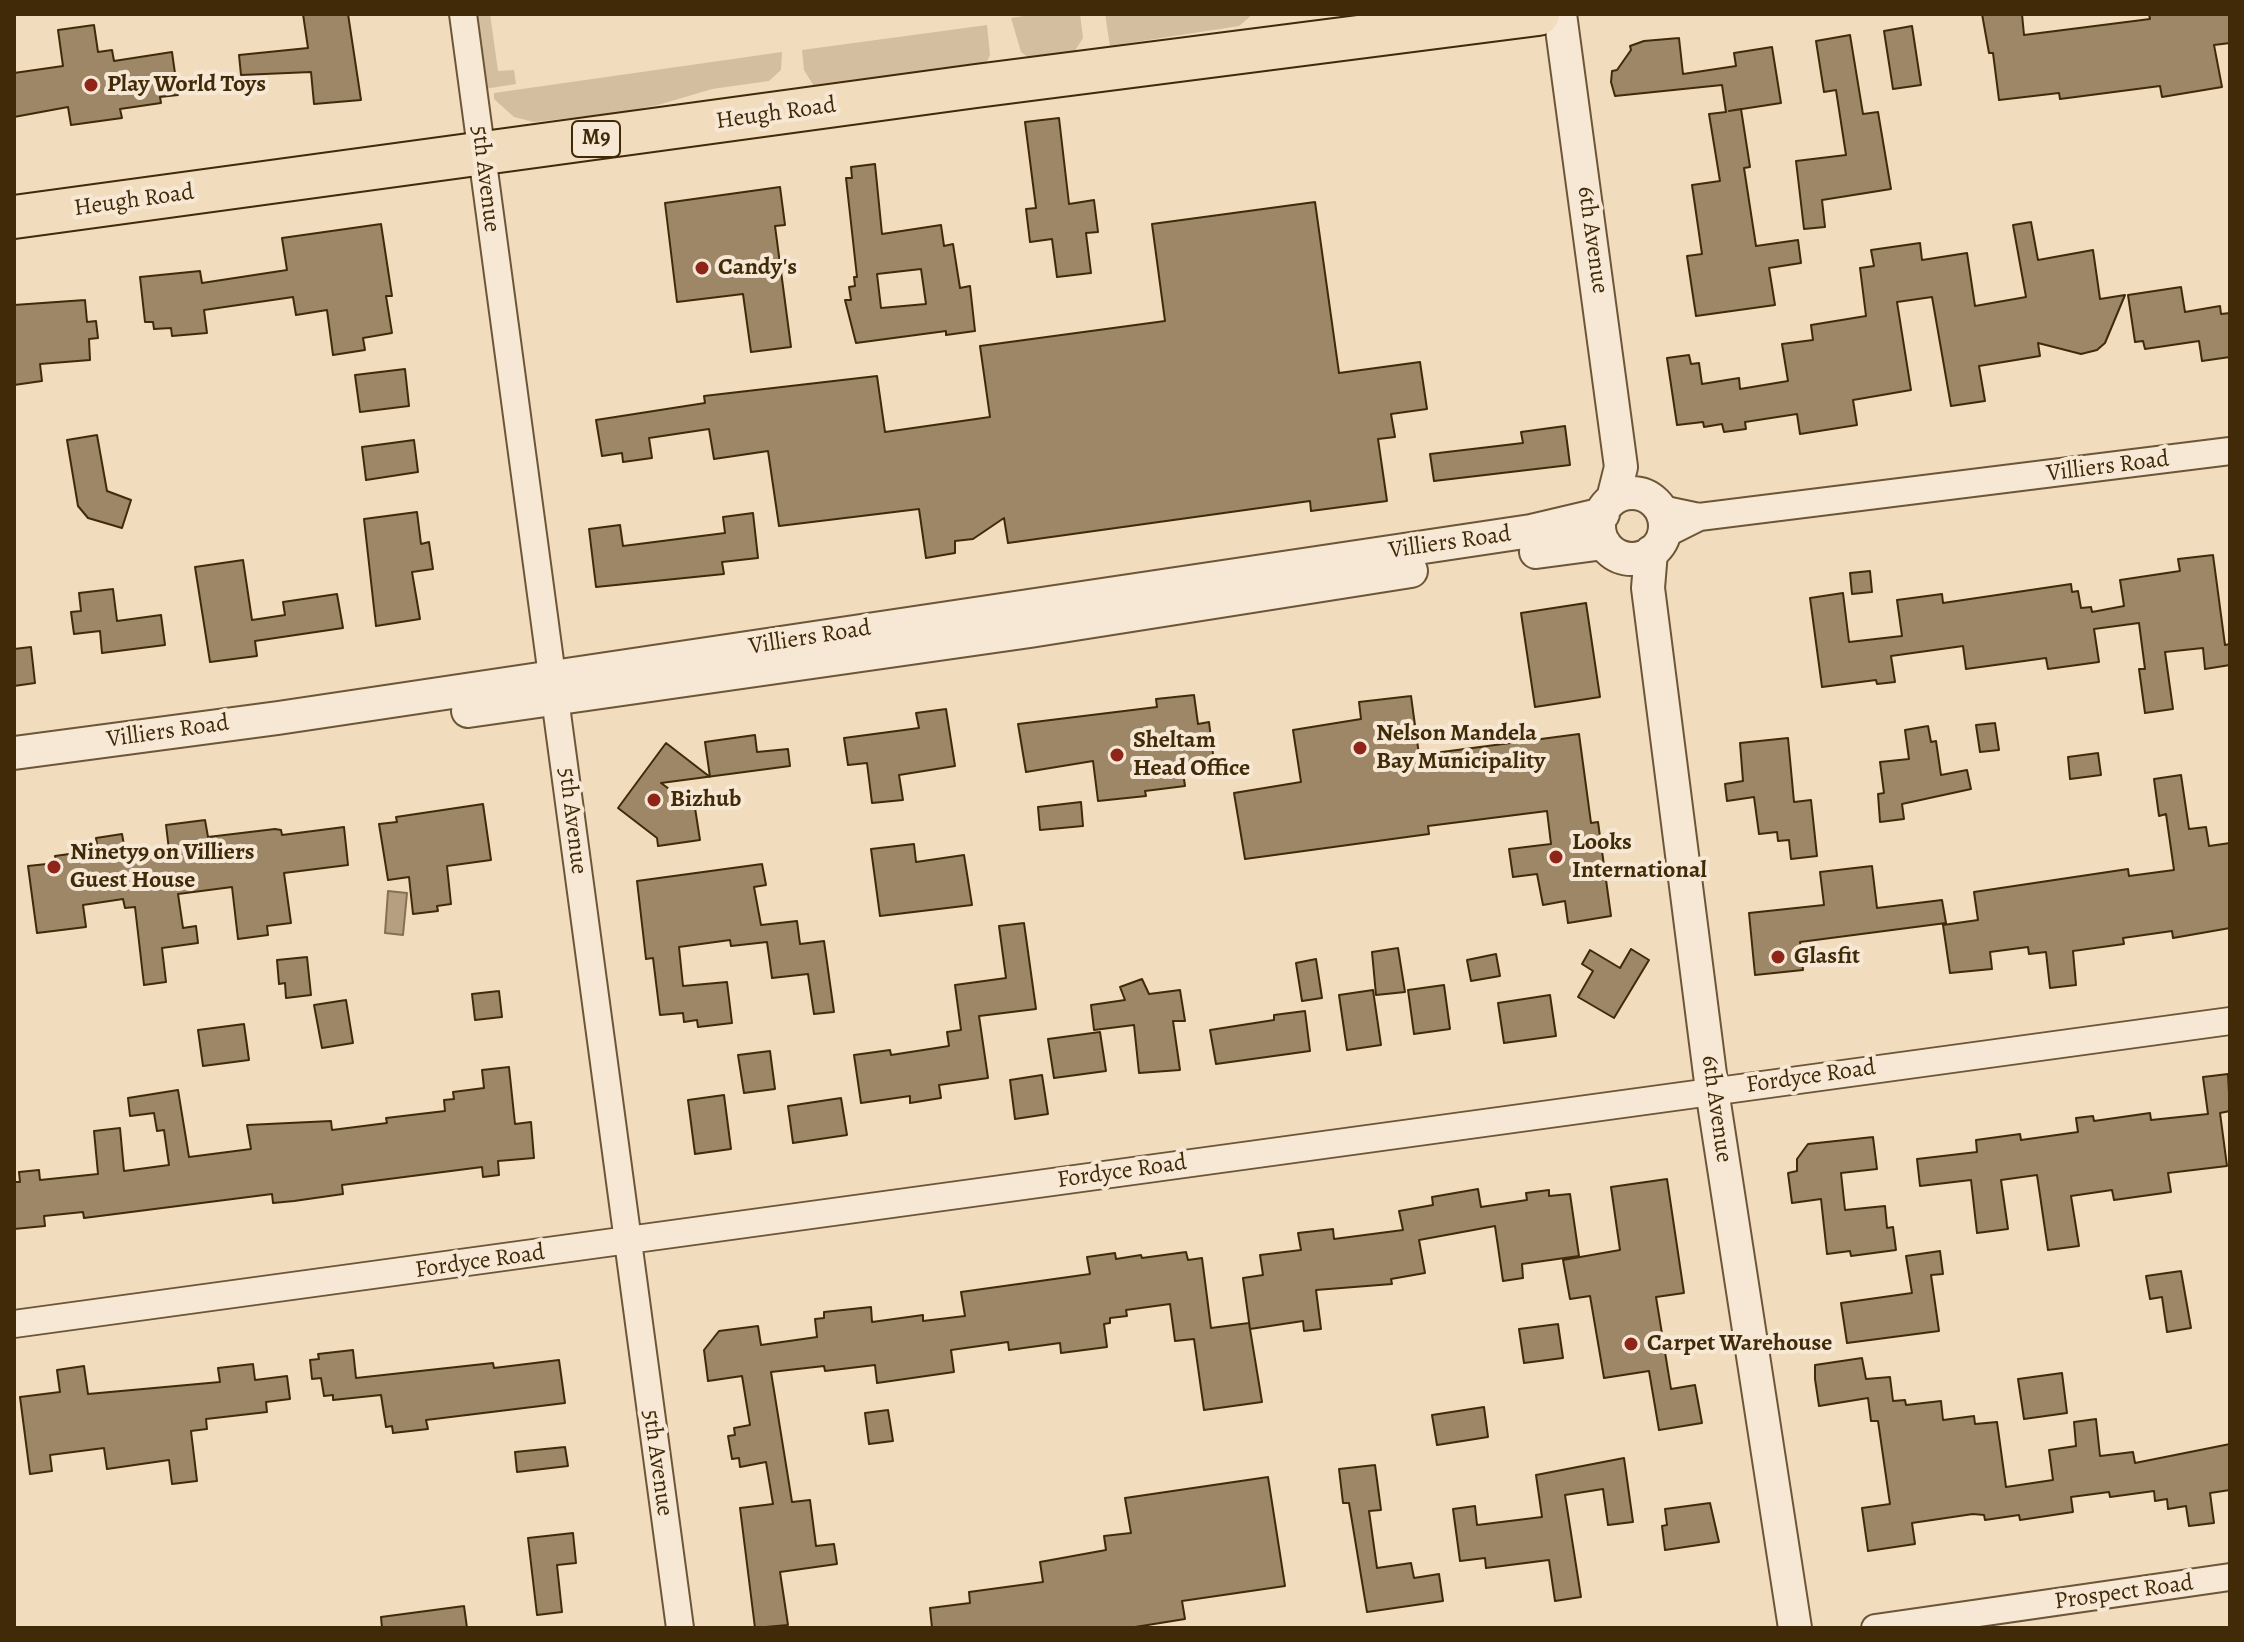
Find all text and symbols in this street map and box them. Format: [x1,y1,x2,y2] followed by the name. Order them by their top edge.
[107,71,266,99] place label: Play World Toys
[82,76,100,94] marker: Play World Toys
[714,91,838,137] street label: Heugh Road
[572,121,620,157] road number: M9
[464,124,506,234] street label: 5th Avenue
[72,178,196,224] street label: Heugh Road
[1570,184,1614,296] street label: 6th Avenue
[718,254,797,282] place label: Candy's
[693,259,711,277] marker: Candy's
[2045,445,2171,489] street label: Villiers Road
[1387,520,1513,566] street label: Villiers Road
[747,614,873,662] street label: Villiers Road
[105,709,231,755] street label: Villiers Road
[1376,720,1545,776] place label: Nelson Mandela Bay Municipality
[1133,727,1250,783] place label: Sheltam Head Office
[1351,739,1369,757] marker: Nelson Mandela Bay Municipality
[1108,746,1126,764] marker: Sheltam Head Office
[551,766,593,876] street label: 5th Avenue
[670,786,741,814] place label: Bizhub
[645,791,663,809] marker: Bizhub
[1572,829,1707,885] place label: Looks International
[70,839,255,895] place label: Ninety9 on Villiers Guest House
[1547,848,1565,866] marker: Looks International
[45,858,63,876] marker: Ninety9 on Villiers Guest House
[1794,943,1860,971] place label: Glasfit
[1769,948,1787,966] marker: Glasfit
[1694,1053,1738,1165] street label: 6th Avenue
[1744,1054,1878,1100] street label: Fordyce Road
[1055,1149,1189,1195] street label: Fordyce Road
[413,1239,547,1285] street label: Fordyce Road
[1647,1330,1832,1358] place label: Carpet Warehouse
[1622,1335,1640,1353] marker: Carpet Warehouse
[635,1408,679,1518] street label: 5th Avenue
[2053,1569,2195,1617] street label: Prospect Road

